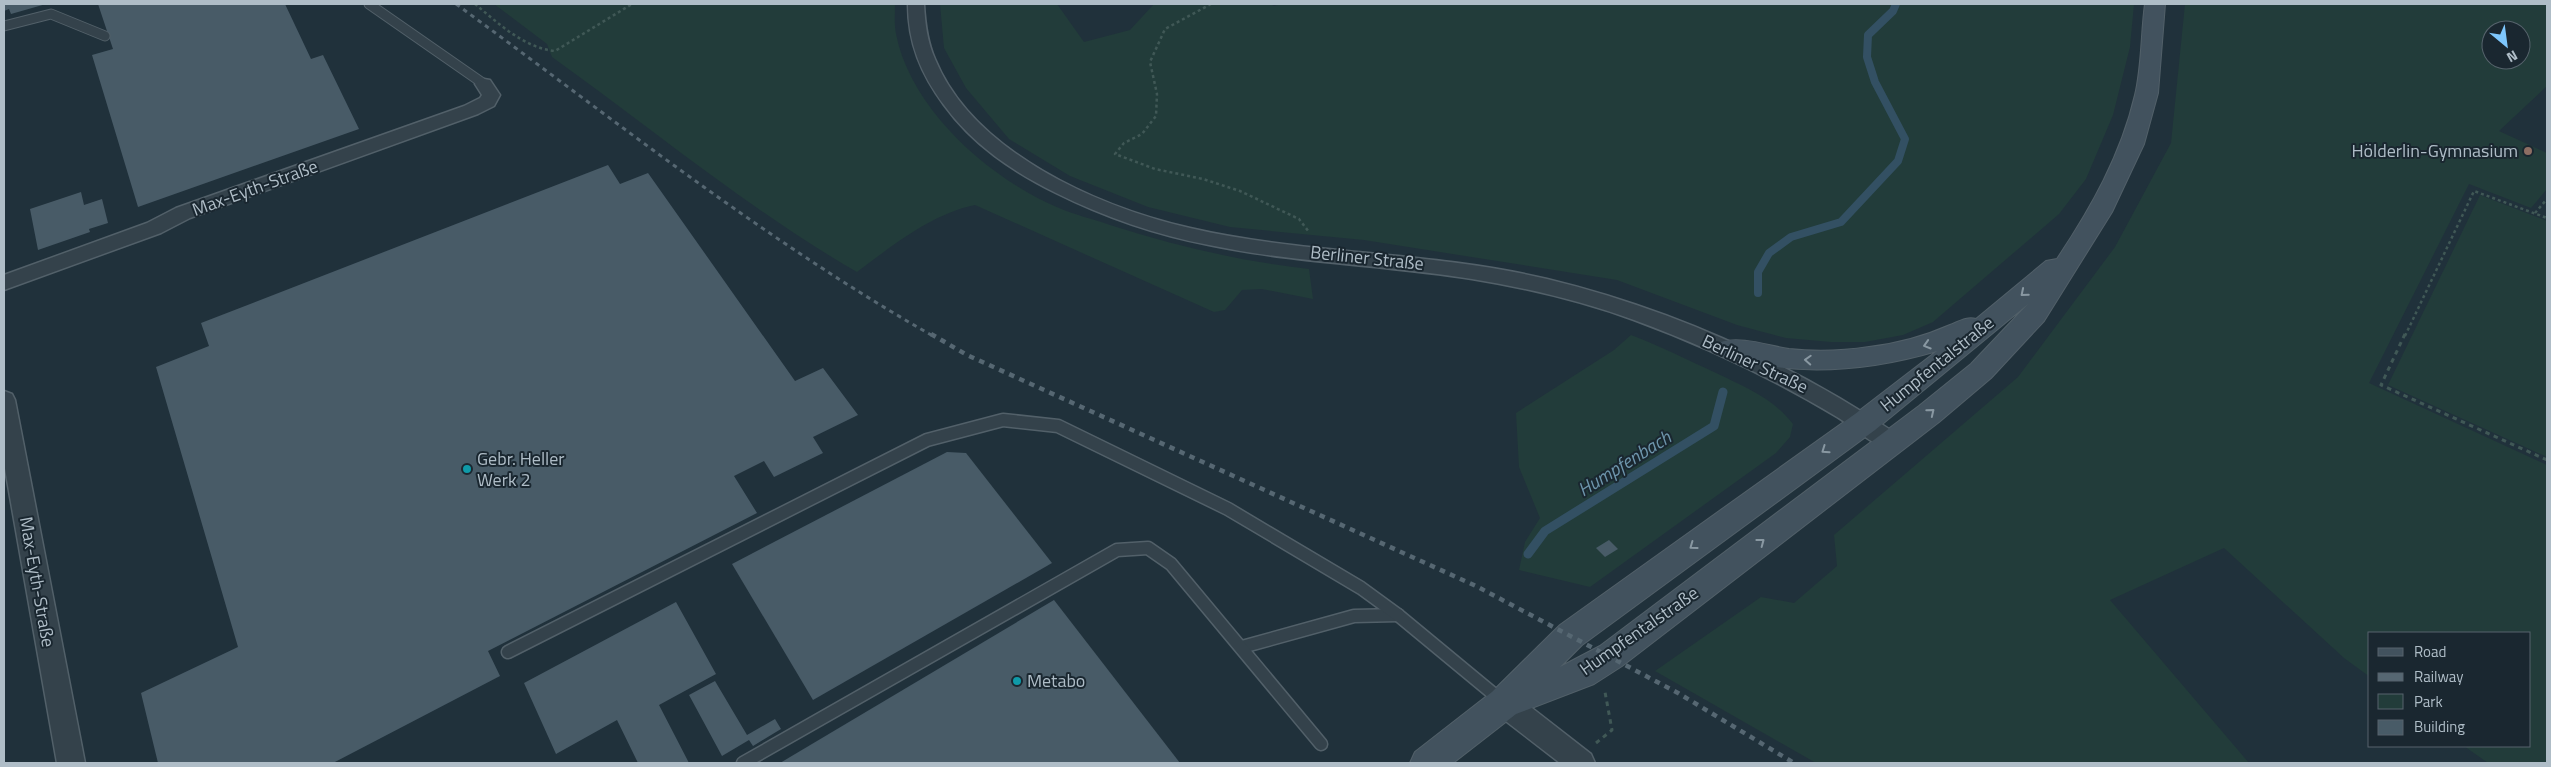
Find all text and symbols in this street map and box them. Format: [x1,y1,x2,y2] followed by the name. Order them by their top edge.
[2481,20,2531,70] north arrow
[2503,45,2522,68] text: N
[2351,137,2518,164] place label: Hölderlin-Gymnasium
[2522,145,2534,157] marker: Hölderlin-Gymnasium
[188,152,321,223] street label: Max-Eyth-Straße
[1309,238,1425,277] street label: Berliner Straße
[2021,287,2030,296] one-way arrow
[1874,309,1999,418] street label: Humpfentalstraße
[1698,327,1813,400] street label: Berliner Straße
[1923,339,1932,349] one-way arrow
[1804,354,1812,365] one-way arrow
[1925,410,1934,418] one-way arrow
[1571,422,1677,503] water label: Humpfenbach
[477,445,565,493] place label: Gebr. Heller Werk 2
[1822,445,1831,453] one-way arrow
[461,463,473,475] marker: Gebr. Heller Werk 2
[13,515,62,649] street label: Max-Eyth-Straße
[1755,539,1765,548] one-way arrow
[1689,540,1699,549] one-way arrow
[1574,579,1704,682] street label: Humpfentalstraße
[2368,632,2531,747] legend
[2414,640,2446,663] text: Road
[2414,665,2464,688] text: Railway
[1027,667,1085,694] place label: Metabo
[1011,675,1023,687] marker: Metabo
[2414,690,2443,713] text: Park
[2414,715,2465,738] text: Building

